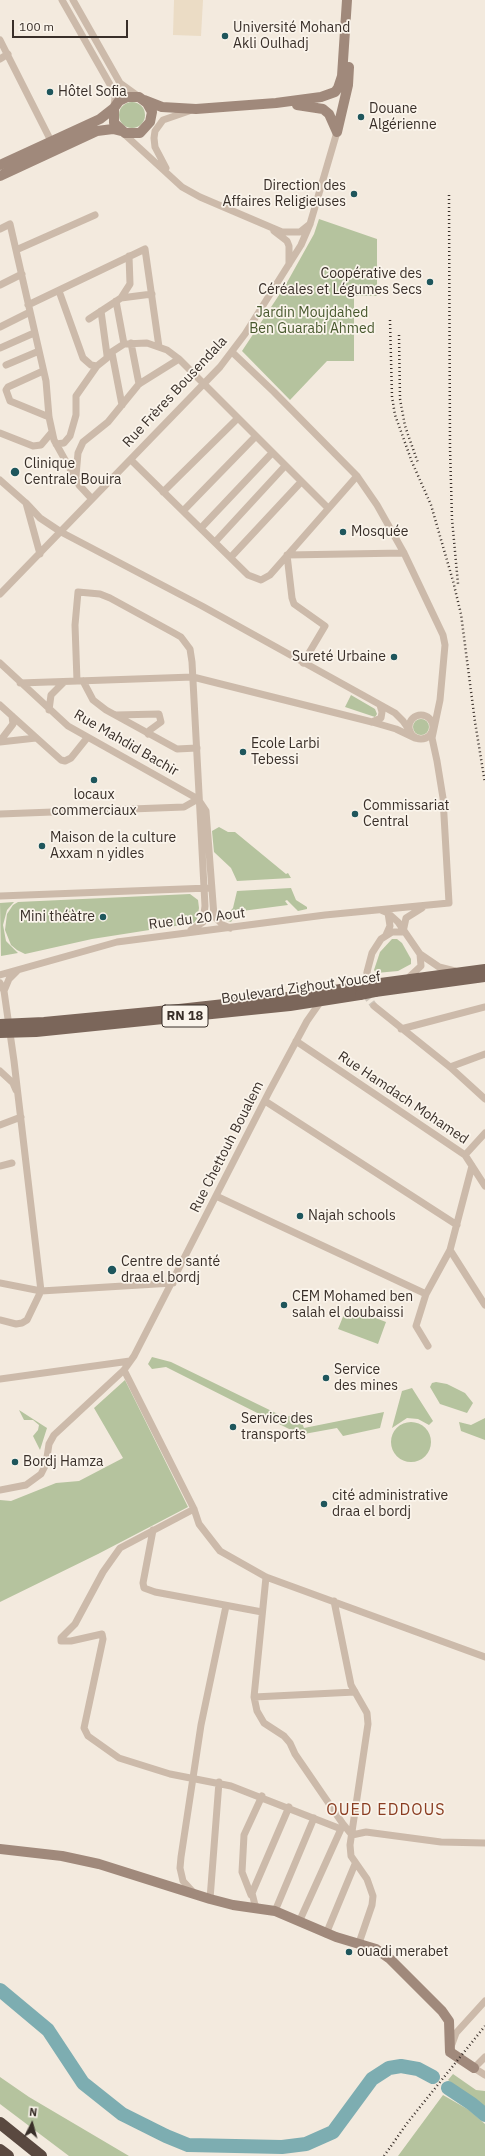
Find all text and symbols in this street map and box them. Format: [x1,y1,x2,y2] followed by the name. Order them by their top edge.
[14,12,130,38] scale bar
[19,19,54,34] text: 100 m
[233,20,350,52] place label: Université Mohand Akli Oulhadj
[220,31,230,41] marker: Université Mohand Akli Oulhadj
[58,84,127,100] place label: Hôtel Sofia
[45,87,55,97] marker: Hôtel Sofia
[369,101,437,134] place label: Douane Algérienne
[356,112,366,122] marker: Douane Algérienne
[223,178,346,210] place label: Direction des Affaires Religieuses
[349,189,359,199] marker: Direction des Affaires Religieuses
[258,266,422,298] place label: Coopérative des Céréales et Légumes Secs
[425,277,435,287] marker: Coopérative des Céréales et Légumes Secs
[249,305,375,338] park label: Jardin Moujdahed Ben Guarabi Ahmed
[119,333,231,451] street label: Rue Frères Bousendala
[24,456,122,488] place label: Clinique Centrale Bouira
[9,466,21,478] marker: Clinique Centrale Bouira
[351,524,408,540] place label: Mosquée
[338,527,348,537] marker: Mosquée
[292,649,386,665] place label: Sureté Urbaine
[389,652,399,662] marker: Sureté Urbaine
[71,706,181,780] street label: Rue Mahdid Bachir
[251,736,320,768] place label: Ecole Larbi Tebessi
[238,747,248,757] marker: Ecole Larbi Tebessi
[89,775,99,785] marker: locaux commerciaux
[51,787,137,820] place label: locaux commerciaux
[363,798,450,830] place label: Commissariat Central
[350,809,360,819] marker: Commissariat Central
[50,830,176,862] place label: Maison de la culture Axxam n yidles
[37,841,47,851] marker: Maison de la culture Axxam n yidles
[148,905,246,933] street label: Rue du 20 Aout
[20,909,95,925] place label: Mini théàtre
[98,912,108,922] marker: Mini théàtre
[220,969,382,1007] street label: Boulevard Zighout Youcef
[162,1005,208,1027] road number: RN 18
[334,1048,472,1148] street label: Rue Hamdach Mohamed
[187,1079,267,1215] street label: Rue Chettouh Boualem
[308,1208,396,1224] place label: Najah schools
[295,1211,305,1221] marker: Najah schools
[121,1254,220,1286] place label: Centre de santé draa el bordj
[106,1264,118,1276] marker: Centre de santé draa el bordj
[292,1289,413,1322] place label: CEM Mohamed ben salah el doubaissi
[279,1300,289,1310] marker: CEM Mohamed ben salah el doubaissi
[334,1362,398,1394] place label: Service des mines
[321,1373,331,1383] marker: Service des mines
[241,1411,313,1444] place label: Service des transports
[228,1422,238,1432] marker: Service des transports
[23,1454,104,1470] place label: Bordj Hamza
[10,1457,20,1467] marker: Bordj Hamza
[332,1488,448,1520] place label: cité administrative draa el bordj
[319,1499,329,1509] marker: cité administrative draa el bordj
[326,1800,446,1820] district label: OUED EDDOUS
[357,1944,448,1960] place label: ouadi merabet
[344,1947,354,1957] marker: ouadi merabet
[12,2104,52,2144] north arrow
[29,2105,38,2119] text: N

